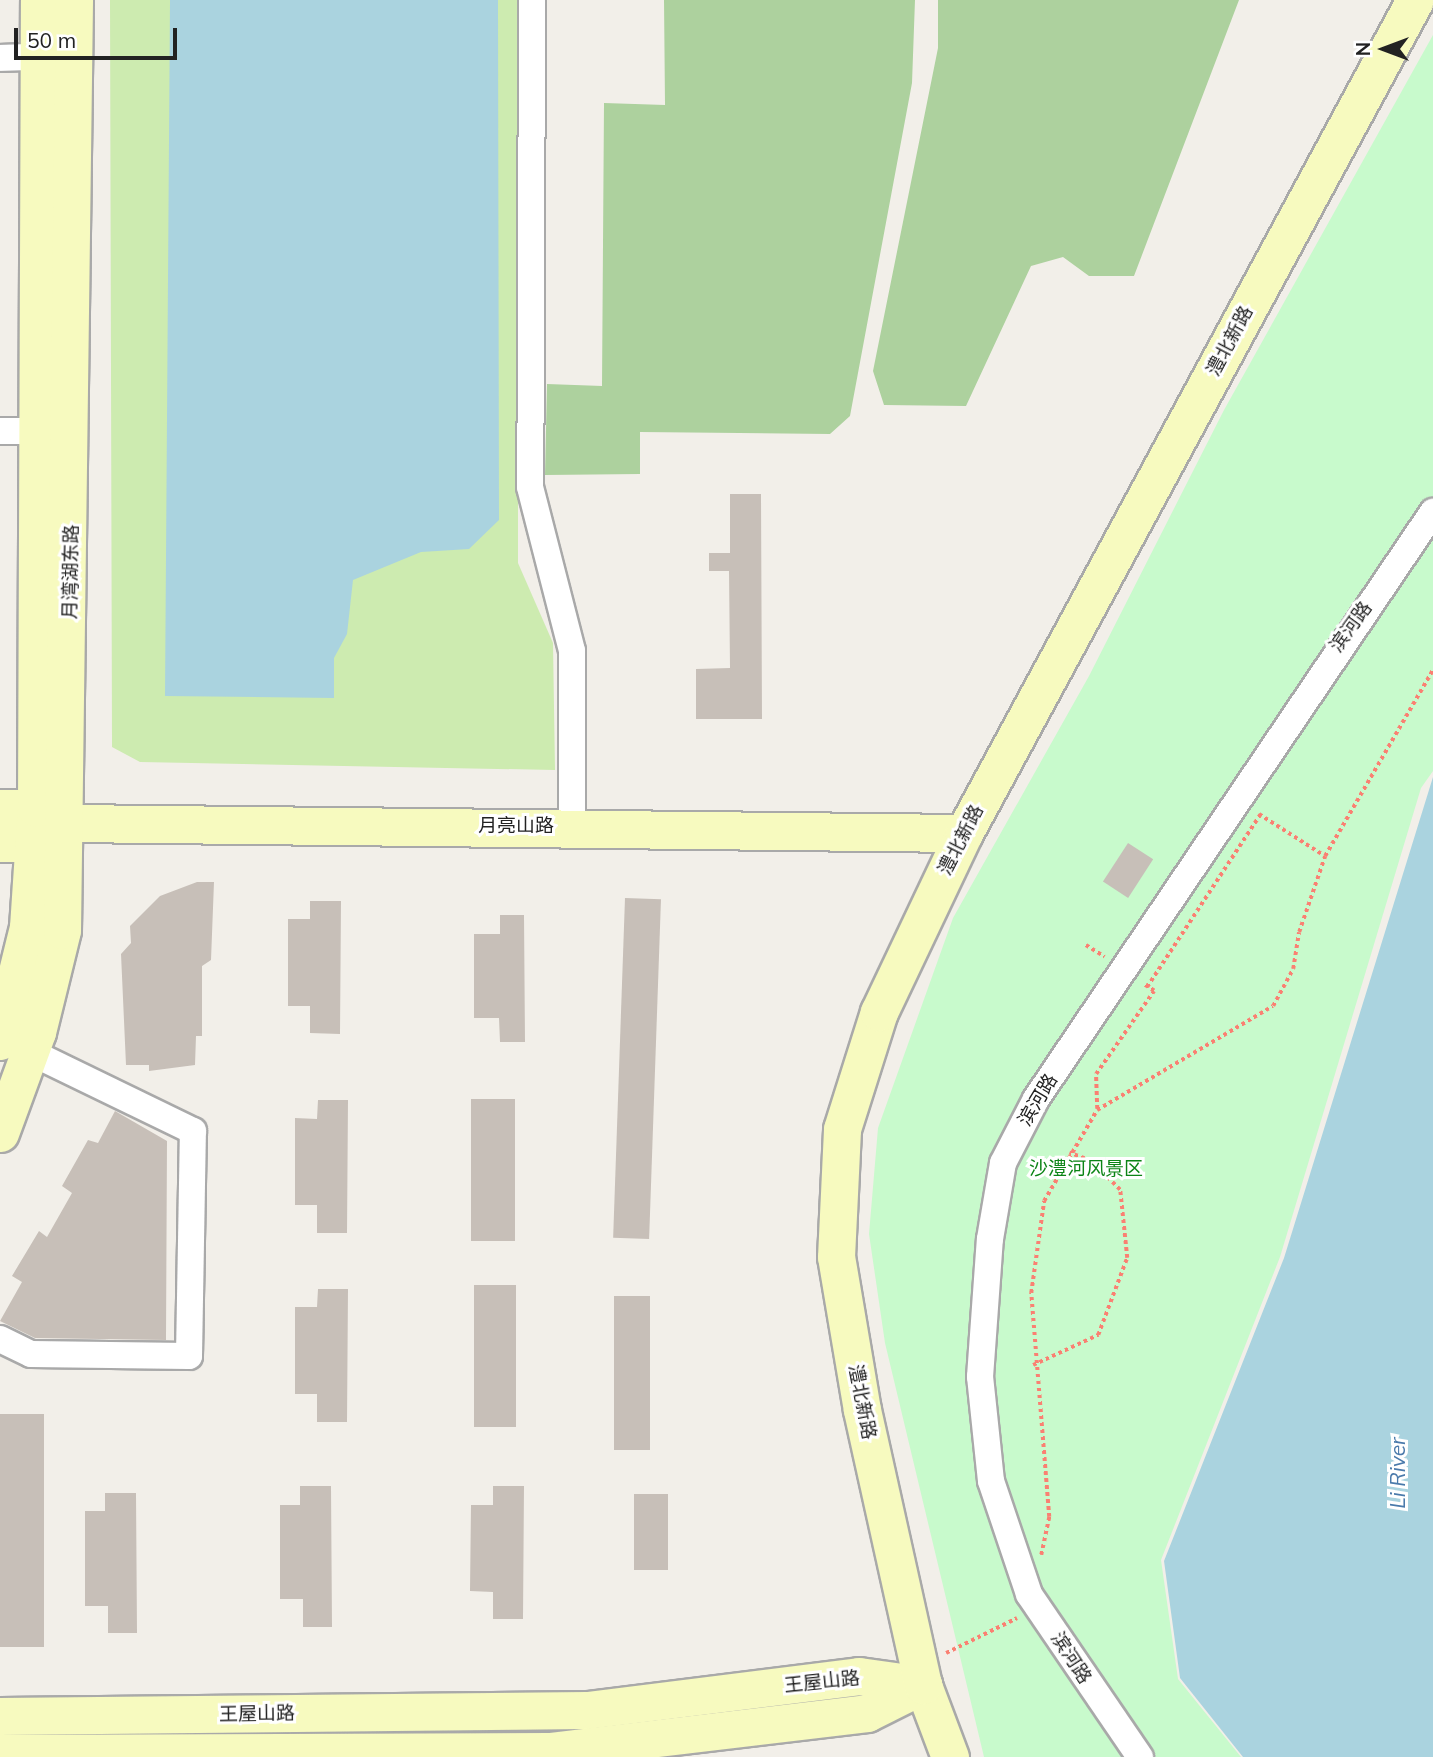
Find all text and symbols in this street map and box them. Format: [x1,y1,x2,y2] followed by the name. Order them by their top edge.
[18,14,180,58] scale bar
[1349,14,1419,84] north arrow
[27,27,76,53] text: 50 m
[1351,42,1375,56] text: N
[1202,302,1258,380] street label: 澧北新路
[59,524,83,620] street label: 月湾湖东路
[1325,597,1377,657] street label: 滨河路
[934,801,988,879] street label: 澧北新路
[478,815,554,837] street label: 月亮山路
[1014,1070,1062,1130] street label: 滨河路
[1029,1158,1143,1180] park label: 沙澧河风景区
[844,1363,880,1441] street label: 澧北新路
[1384,1437,1410,1509] water label: Li River
[1046,1628,1096,1688] street label: 滨河路
[783,1667,861,1697] street label: 王屋山路
[219,1702,295,1726] street label: 王屋山路

